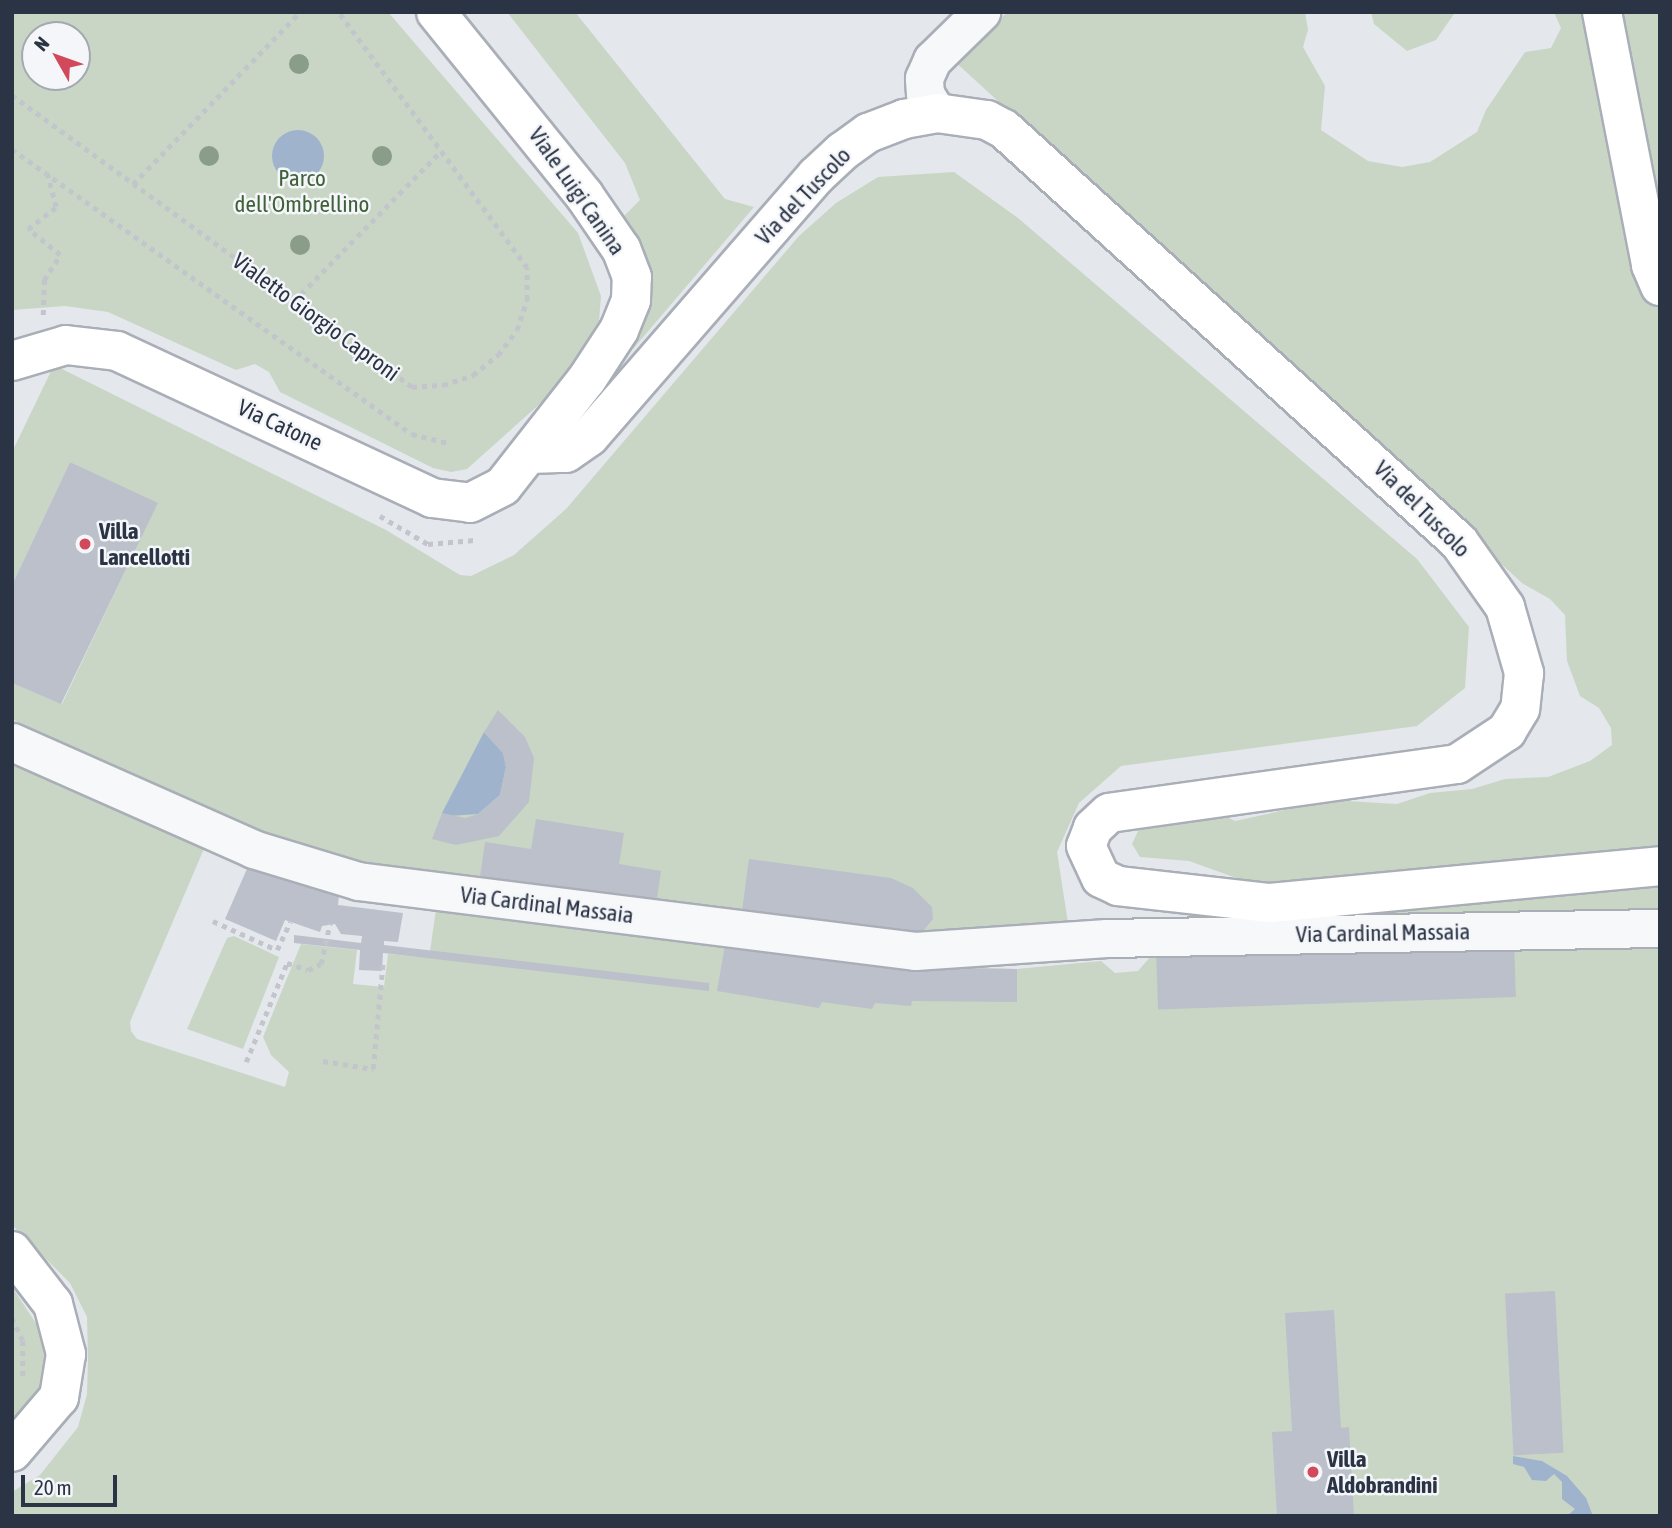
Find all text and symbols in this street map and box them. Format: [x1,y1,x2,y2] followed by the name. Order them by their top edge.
[21,21,91,91] north arrow
[29,32,53,55] text: N
[523,122,631,260] street label: Viale Luigi Canina
[750,141,856,251] street label: Via del Tuscolo
[235,164,369,218] park label: Parco dell'Ombrellino
[227,247,405,387] street label: Vialetto Giorgio Caproni
[233,393,327,457] street label: Via Catone
[1368,455,1476,563] street label: Via del Tuscolo
[99,517,190,571] place label: Villa Lancellotti
[77,536,93,552] marker: Villa Lancellotti
[459,881,635,929] street label: Via Cardinal Massaia
[1295,918,1471,948] street label: Via Cardinal Massaia
[1327,1445,1438,1499] place label: Villa Aldobrandini
[24,1462,121,1506] scale bar
[1305,1464,1321,1480] marker: Villa Aldobrandini
[34,1475,72,1499] text: 20 m

